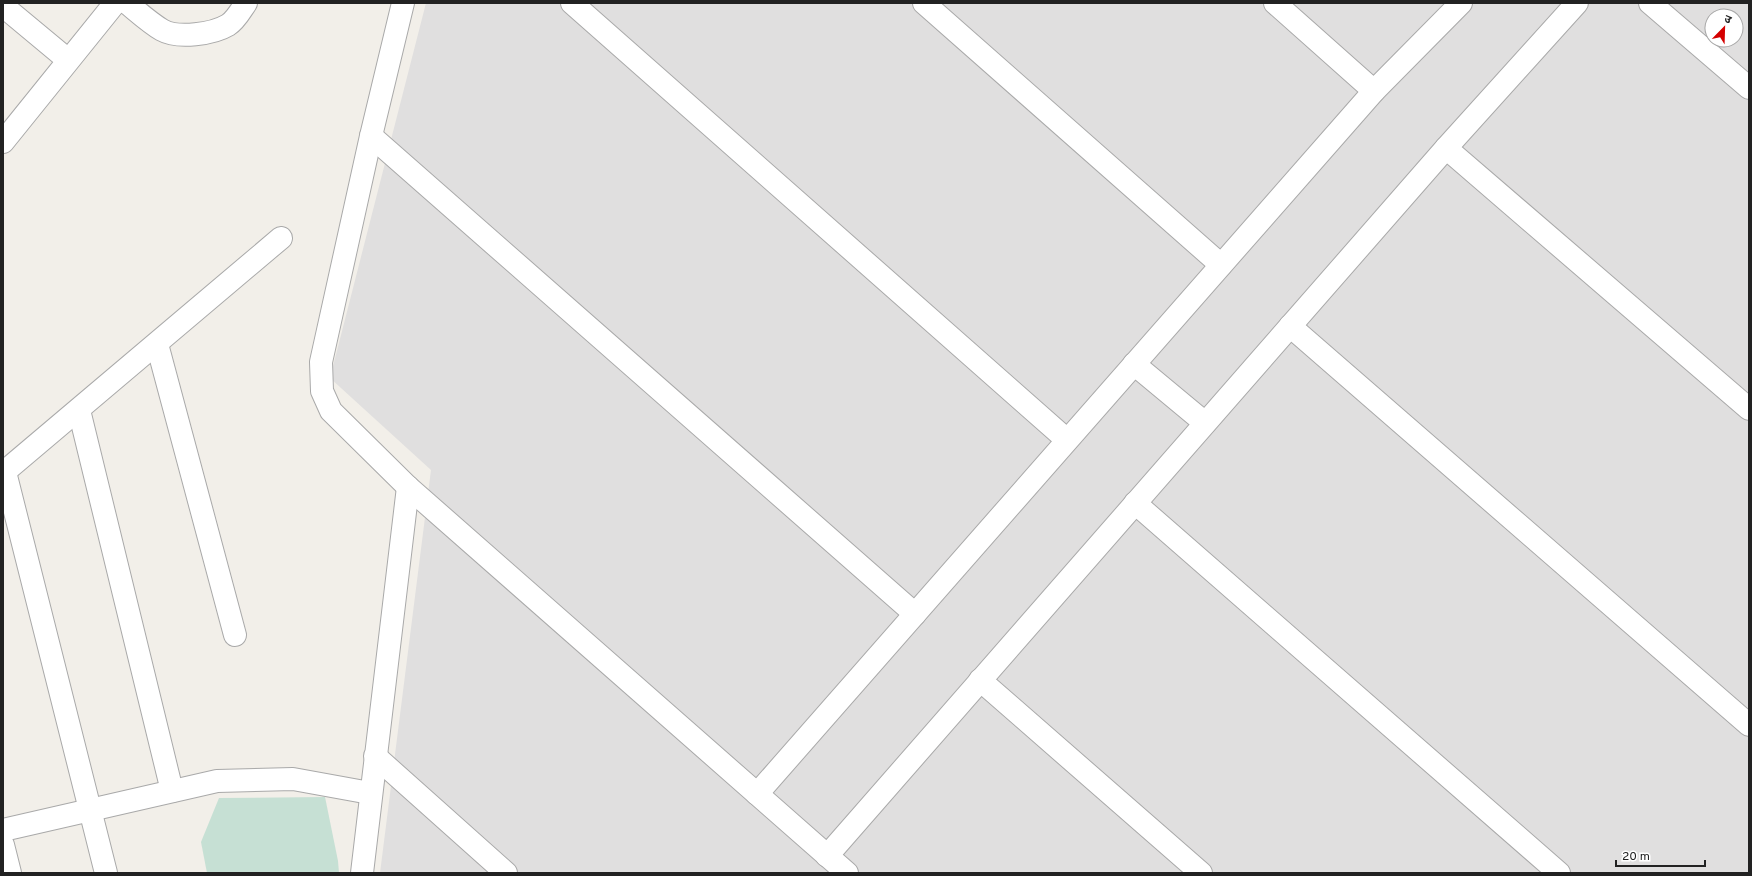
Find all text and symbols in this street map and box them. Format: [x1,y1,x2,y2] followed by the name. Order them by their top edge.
[1704,8,1744,48] north arrow
[1722,12,1734,28] text: उ
[1616,842,1705,868] scale bar
[1622,849,1650,865] text: 20 m

